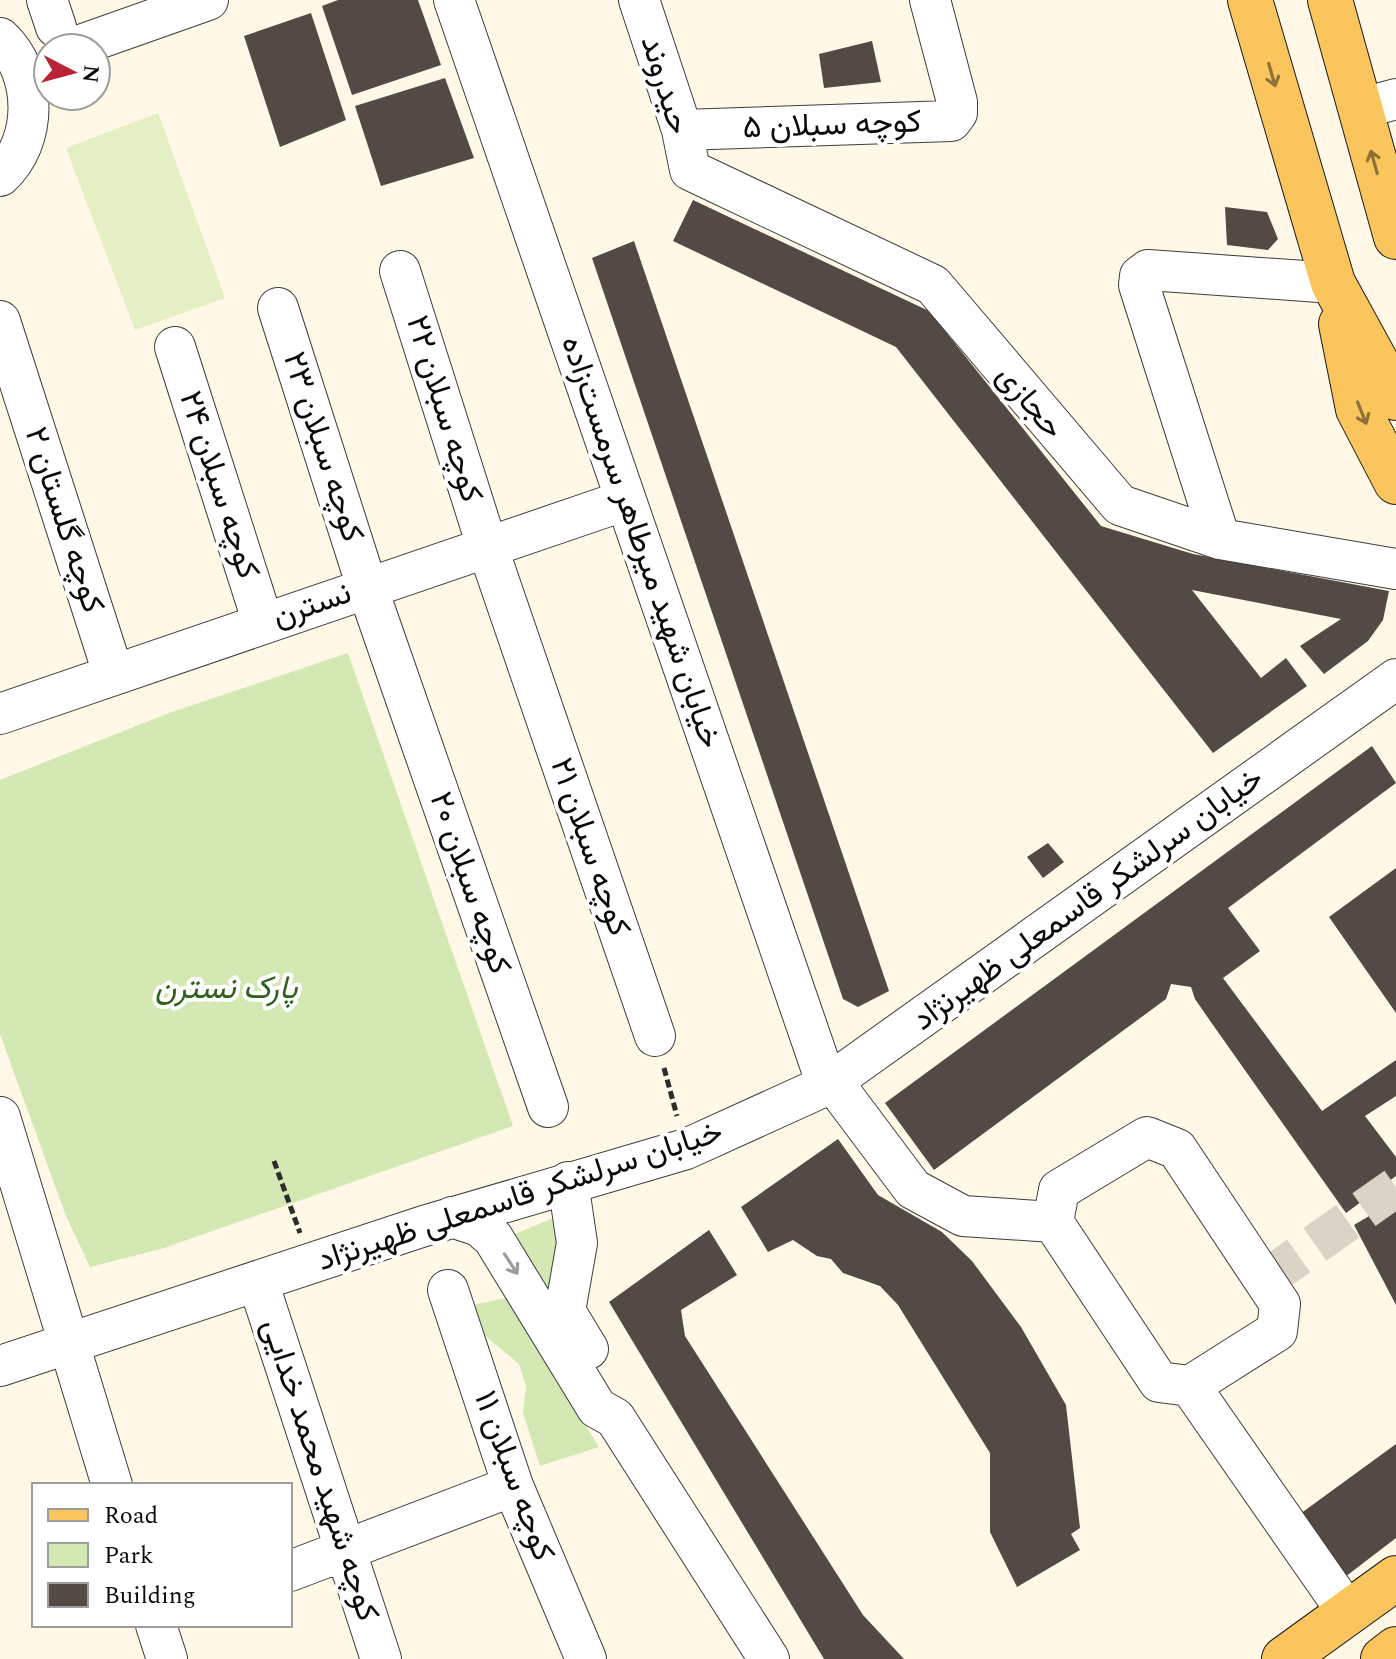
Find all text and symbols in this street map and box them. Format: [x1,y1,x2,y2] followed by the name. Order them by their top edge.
[627,30,703,140] street label: حیدروند
[32,32,112,112] north arrow
[1265,61,1280,87] one-way arrow
[73,63,108,85] text: N
[742,97,922,153] street label: کوچه سبلان ۵
[1366,150,1380,175] one-way arrow
[392,309,496,509] street label: کوچه سبلان ۲۲
[547,329,735,755] street label: خیابان شهید میرطاهر سرمست‌زاده
[269,345,377,549] street label: کوچه سبلان ۲۳
[984,354,1076,450] street label: حجازی
[166,385,272,585] street label: کوچه سبلان ۲۴
[1355,400,1370,425] one-way arrow
[11,421,117,619] street label: کوچه گلستان ۲
[266,569,358,641] street label: نسترن
[537,751,643,943] street label: کوچه سبلان ۲۱
[902,755,1274,1043] street label: خیابان سرلشکر قاسمعلی ظهیرنژاد
[416,785,524,981] street label: کوچه سبلان ۲۰
[155,964,298,1013] park label: پارک نسترن
[311,1107,729,1285] street label: خیابان سرلشکر قاسمعلی ظهیرنژاد
[503,1252,519,1275] one-way arrow
[248,1312,392,1628] street label: کوچه شهید محمد خدایی
[461,1384,567,1568] street label: کوچه سبلان ۱۱
[32,1483,292,1627] legend
[104,1498,158,1534] text: Road
[104,1538,154,1574] text: Park
[104,1578,196,1614] text: Building

